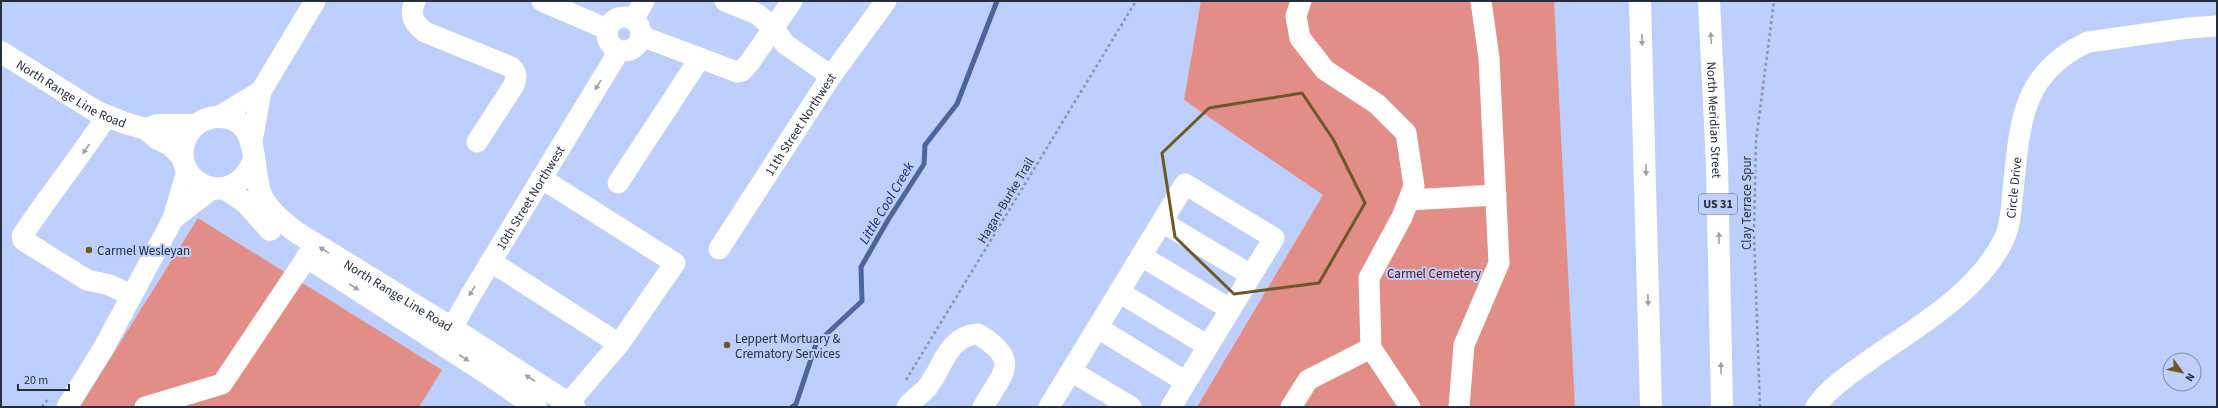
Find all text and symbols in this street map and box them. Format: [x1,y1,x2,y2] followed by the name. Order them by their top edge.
[1707,32,1714,44] one-way arrow
[1638,34,1645,46] one-way arrow
[13,56,129,133] street label: North Range Line Road
[1702,61,1725,179] street label: North Meridian Street
[761,69,841,179] street label: 11th Street Northwest
[595,79,602,91] one-way arrow
[492,142,570,254] street label: 10th Street Northwest
[82,144,90,154] one-way arrow
[973,154,1039,247] street label: Hagan-Burke Trail
[1738,155,1756,250] street label: Clay Terrace Spur
[2002,156,2026,220] street label: Circle Drive
[854,158,919,248] water label: Little Cool Creek
[1643,164,1649,177] one-way arrow
[1699,194,1737,214] road number: US 31
[1715,232,1722,244] one-way arrow
[97,242,190,260] place label: Carmel Wesleyan
[84,245,94,255] marker: Carmel Wesleyan
[319,246,329,254] one-way arrow
[340,256,455,336] street label: North Range Line Road
[1387,265,1481,283] park label: Carmel Cemetery
[348,284,360,291] one-way arrow
[469,285,476,297] one-way arrow
[1645,294,1652,306] one-way arrow
[735,330,841,363] place label: Leppert Mortuary & Crematory Services
[722,340,732,350] marker: Leppert Mortuary & Crematory Services
[2162,352,2202,392] north arrow
[458,354,469,361] one-way arrow
[1718,361,1724,374] one-way arrow
[18,366,69,392] scale bar
[2182,370,2198,384] text: N
[24,372,48,389] text: 20 m
[524,374,535,382] one-way arrow

